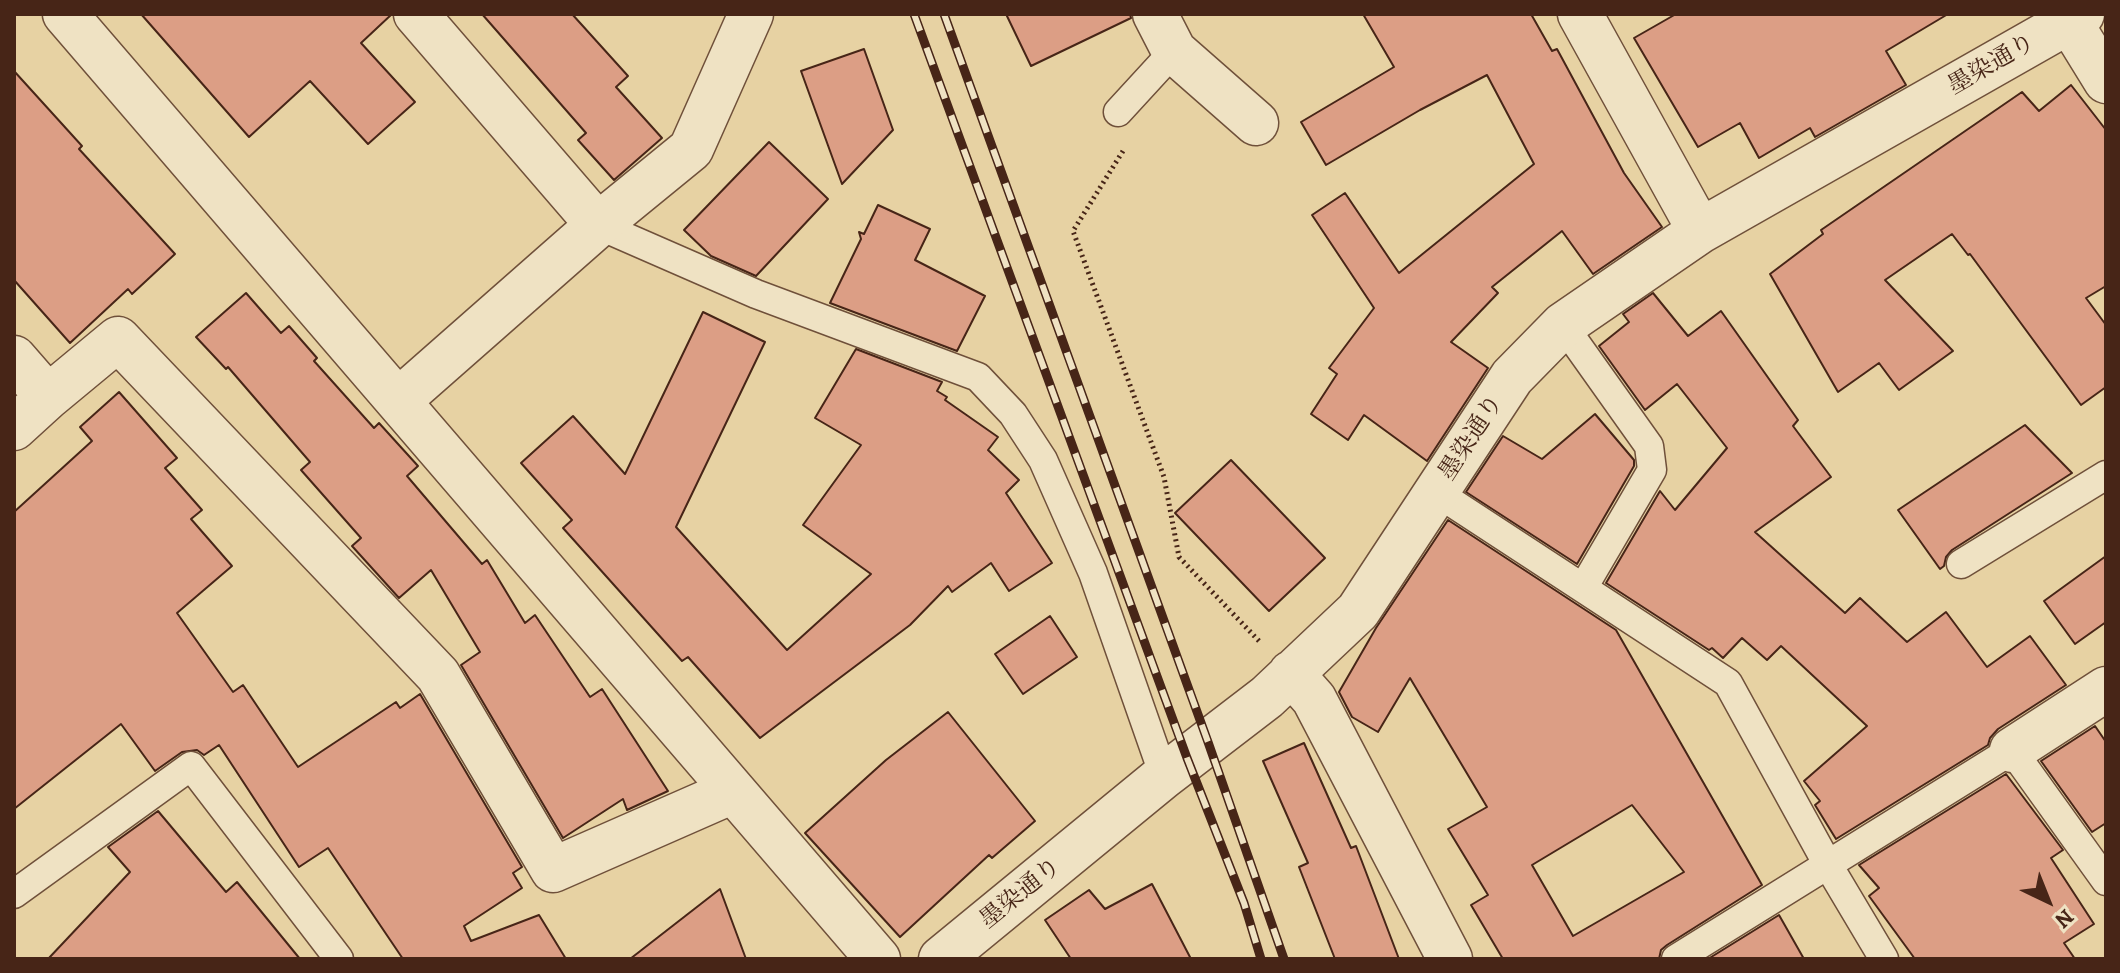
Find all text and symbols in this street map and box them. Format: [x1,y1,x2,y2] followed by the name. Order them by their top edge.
[1943,29,2041,101] street label: 墨染通り
[1434,390,1510,486] street label: 墨染通り
[975,853,1067,935] street label: 墨染通り
[2008,861,2088,941] north arrow
[2048,902,2080,935] text: N

